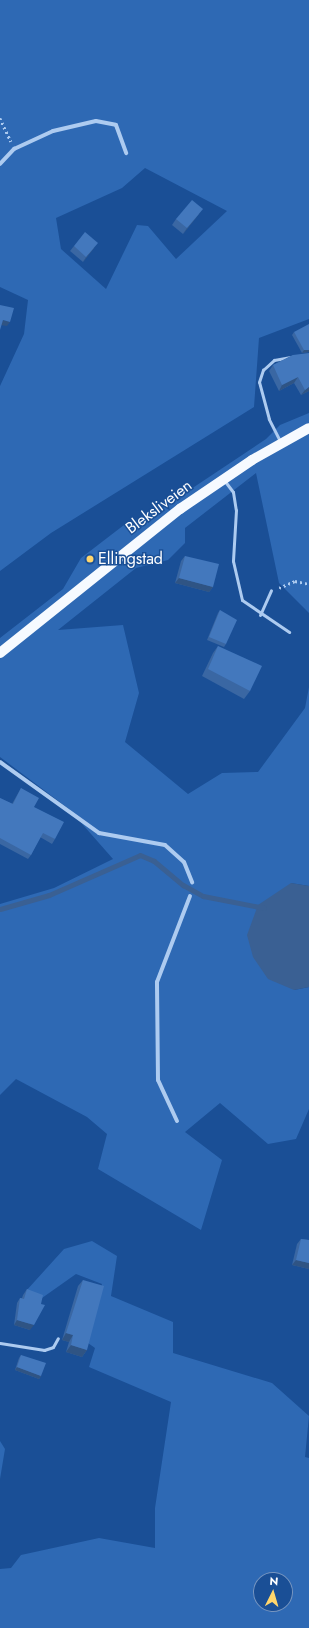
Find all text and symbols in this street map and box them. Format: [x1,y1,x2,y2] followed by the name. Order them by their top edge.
[122,476,196,538] street label: Bleksliveien
[98,549,163,569] place label: Ellingstad
[85,554,95,564] marker: Ellingstad
[253,1572,293,1612] north arrow
[269,1573,279,1589] text: N

